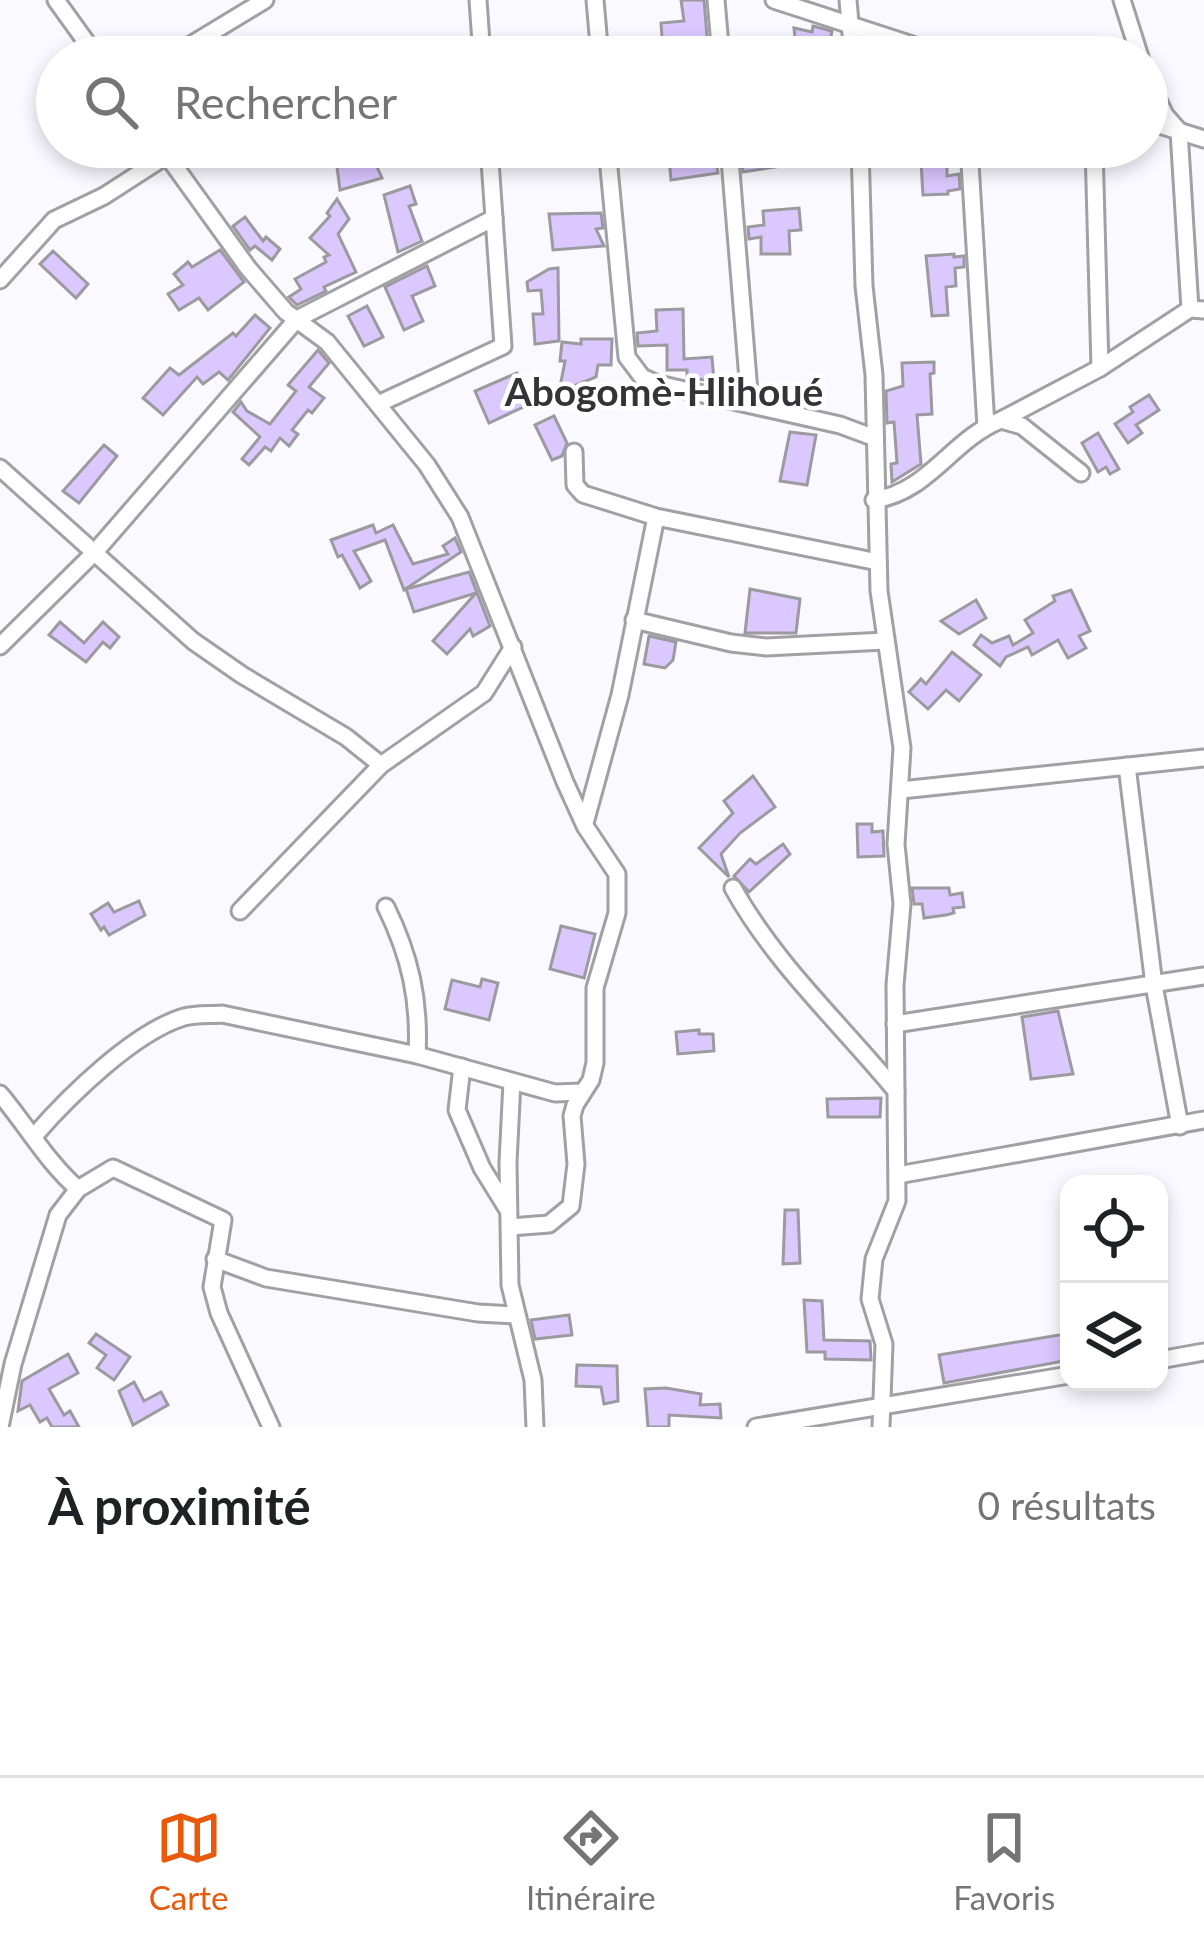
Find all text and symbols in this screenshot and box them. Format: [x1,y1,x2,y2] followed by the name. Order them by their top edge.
[36,36,1168,168] search box
[78,69,144,135] icon: search
[174,75,397,129] text: Rechercher
[504,368,823,414] district label: Abogomè-Hlihoué
[1060,1175,1168,1391] map controls
[1060,1175,1168,1283] button: locate
[1060,1283,1168,1391] button: layers
[48,1475,311,1536] text: À proximité
[978,1482,1156,1528] text: 0 résultats
[149,1805,228,1917] tab: Carte
[526,1805,656,1917] tab: Itinéraire
[953,1805,1055,1917] tab: Favoris

